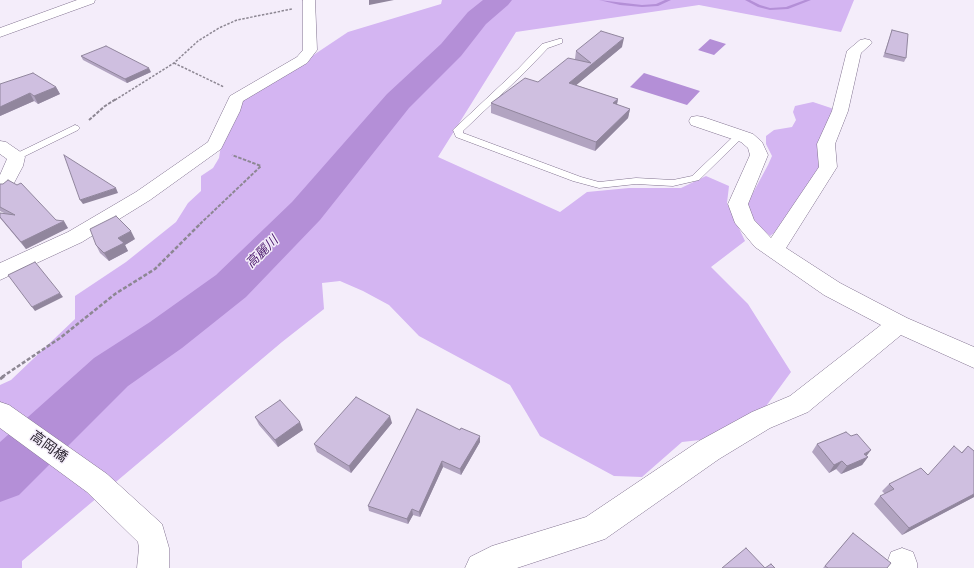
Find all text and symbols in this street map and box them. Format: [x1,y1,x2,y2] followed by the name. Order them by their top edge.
[244,234,282,272] water label: 高麗川
[26,429,70,467] street label: 高岡橋

